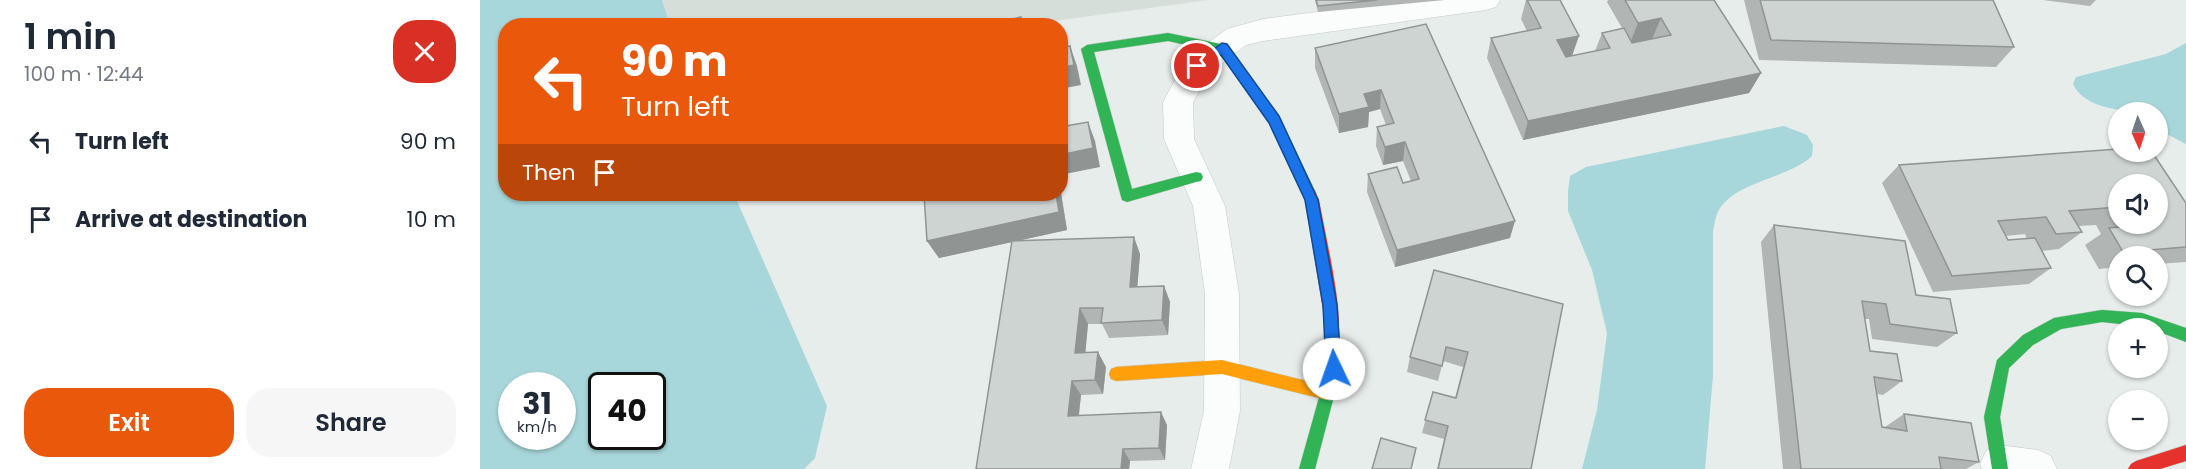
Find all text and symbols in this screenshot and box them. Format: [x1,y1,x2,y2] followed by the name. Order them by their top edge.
[24,11,117,62] text: 1 min
[393,20,456,83] button: close
[621,32,728,91] text: 90 m
[1171,40,1222,91] pin
[522,42,600,120] icon: left
[1180,49,1213,82] icon: arrive
[24,60,144,88] text: 100 m · 12:44
[621,88,730,125] text: Turn left
[2108,102,2168,162] north arrow
[2108,102,2168,450] map controls
[24,125,57,158] icon: left
[75,126,169,157] text: Turn left
[400,126,456,157] text: 90 m
[588,156,621,189] icon: arrive
[522,157,576,188] text: Then
[2108,174,2168,234] button: sound
[24,203,57,236] icon: arrive
[75,204,307,235] text: Arrive at destination
[407,204,456,235] text: 10 m
[2108,246,2168,306] button: search
[2108,318,2168,378] button: +
[1302,337,1366,401] position arrow
[588,372,666,450] speed limit sign: 40
[522,382,552,425] text: 31
[24,388,234,457] button: Exit
[246,388,456,457] button: Share
[2108,390,2168,450] button: −
[517,416,557,437] text: km/h

